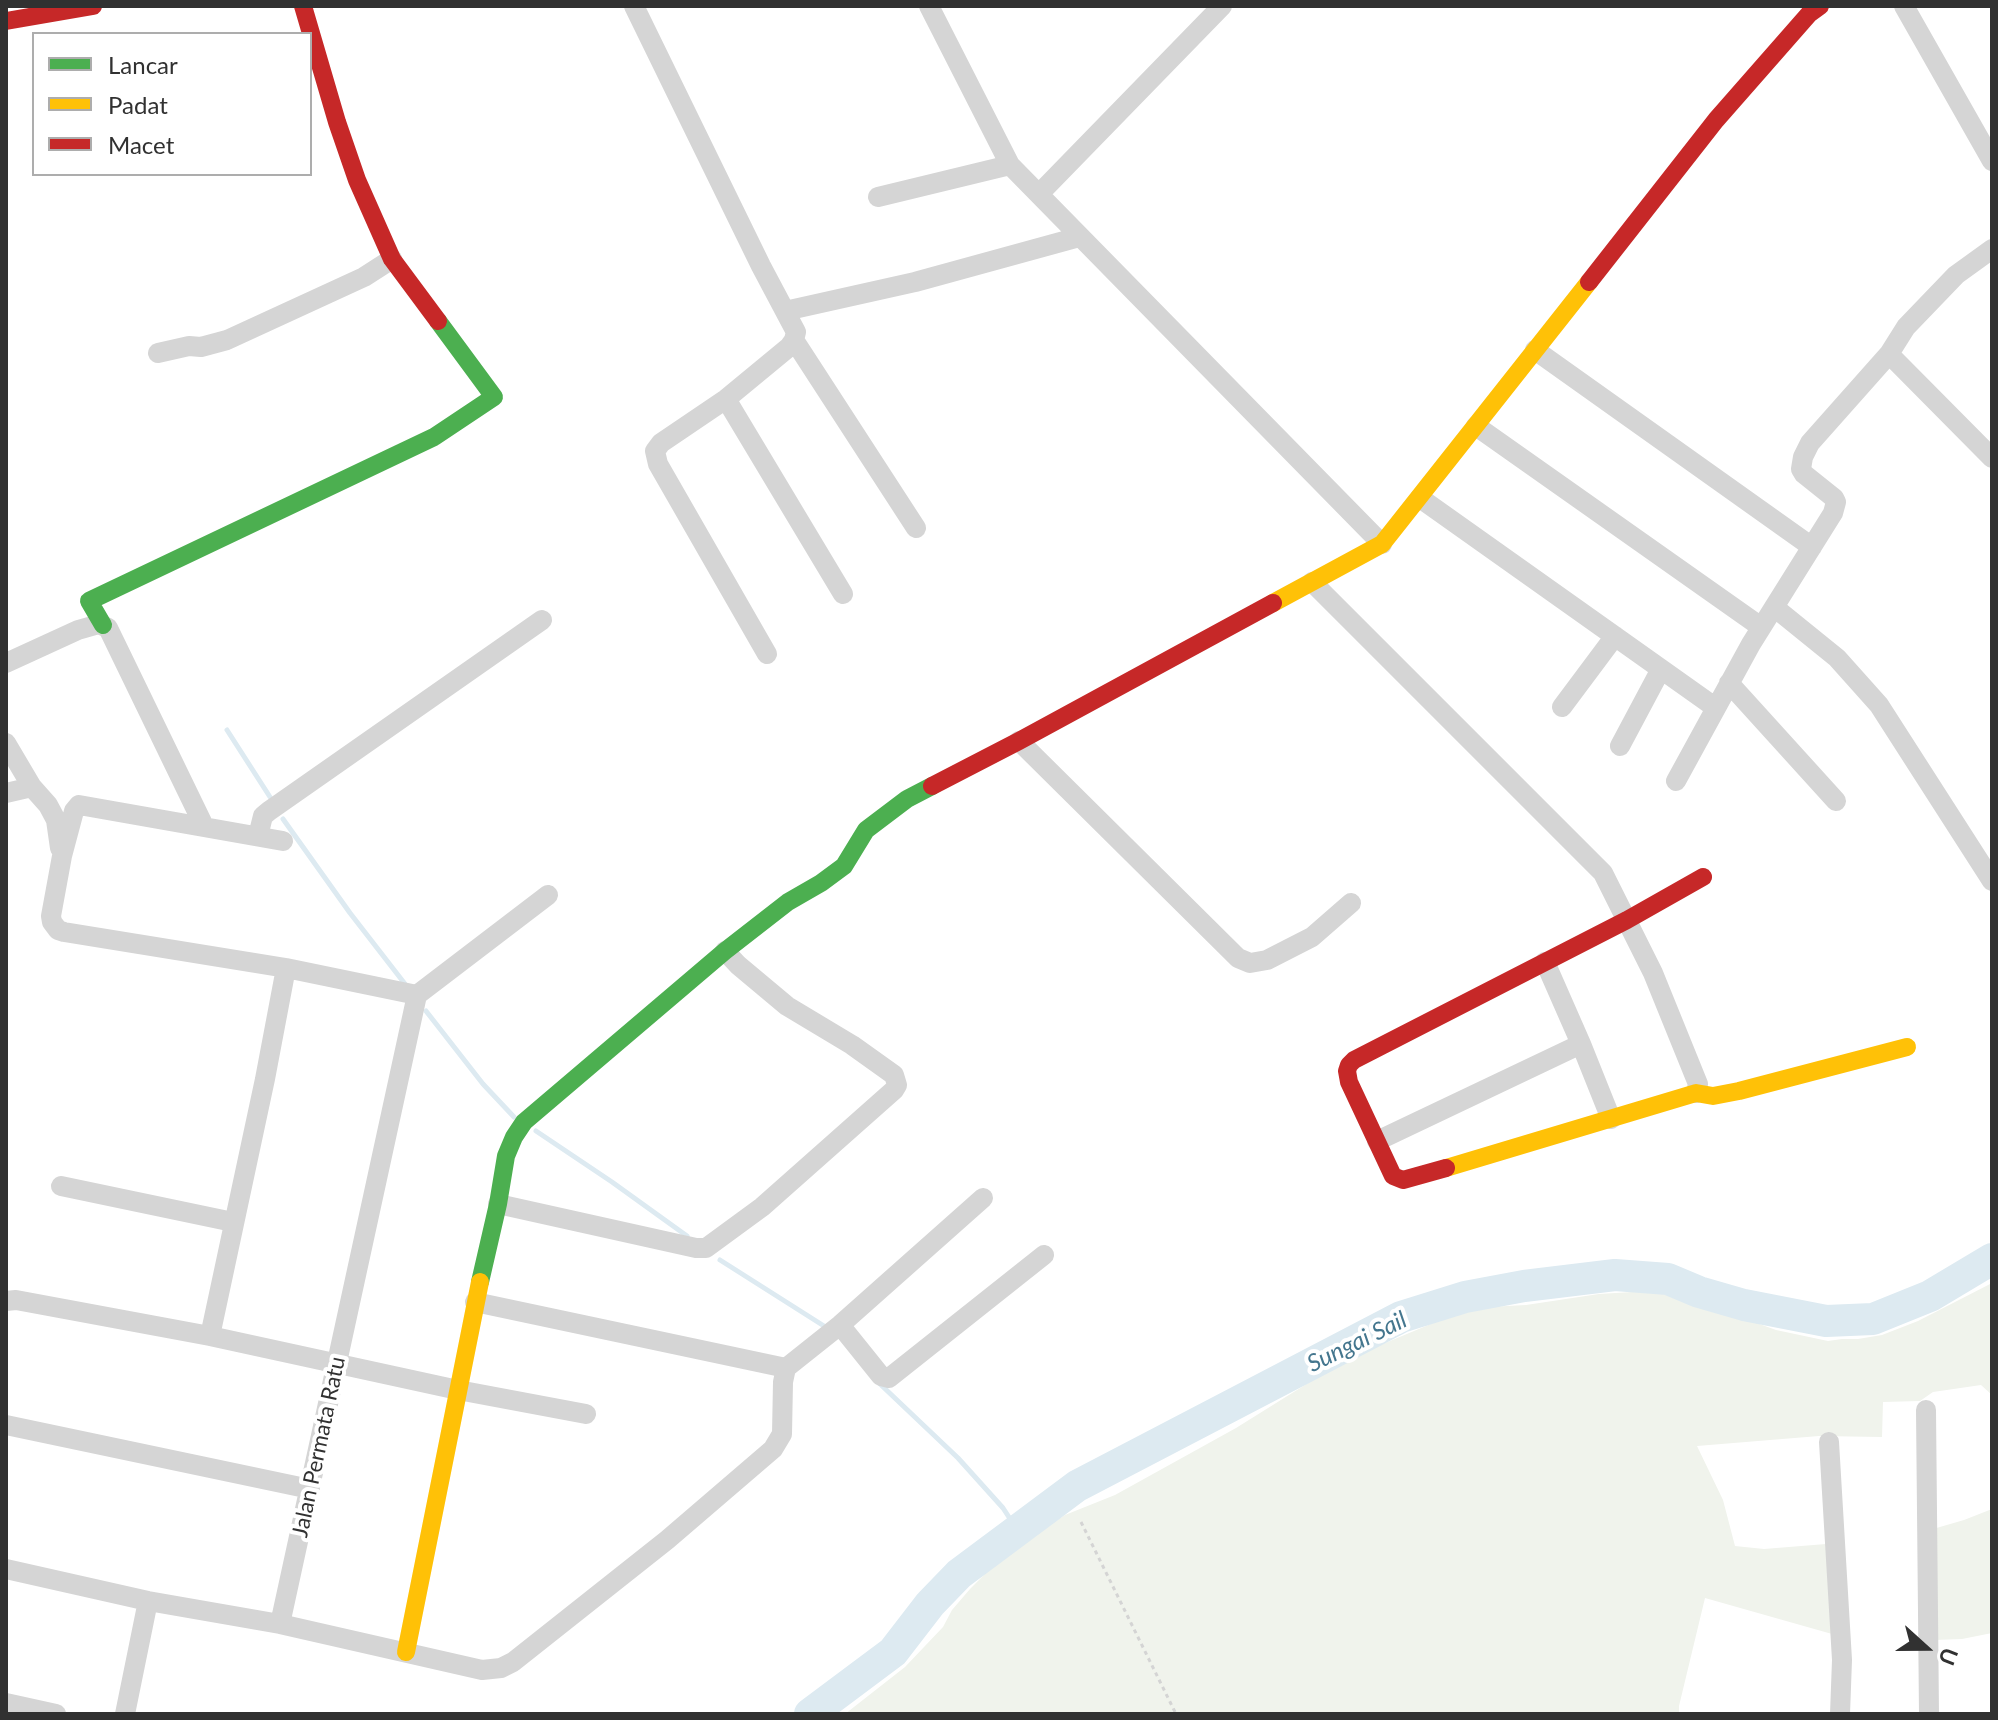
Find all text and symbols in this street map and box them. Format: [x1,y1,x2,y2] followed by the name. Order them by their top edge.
[32,32,312,176] legend
[108,50,178,79] text: Lancar
[108,90,168,119] text: Padat
[108,130,174,159] text: Macet
[1302,1306,1412,1378] water label: Sungai Sail
[287,1354,351,1540] street label: Jalan Permata Ratu
[1886,1608,1966,1688] north arrow
[1933,1644,1964,1669] text: U

